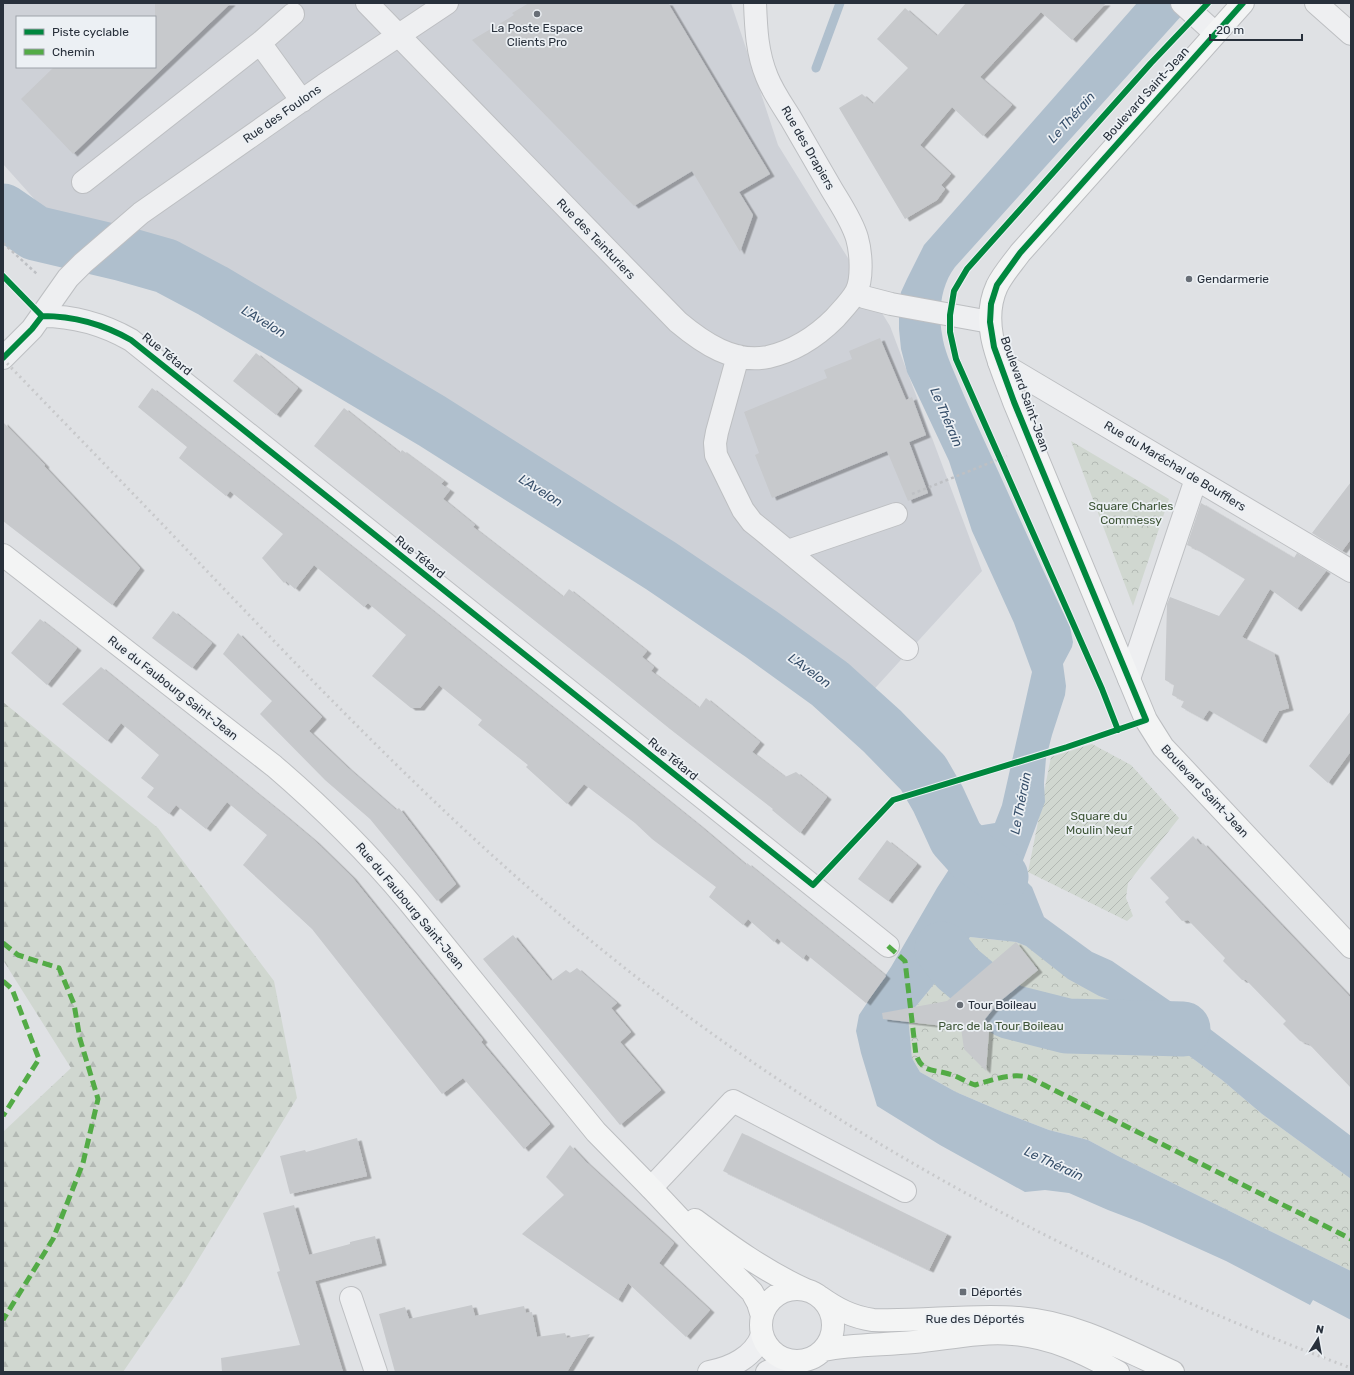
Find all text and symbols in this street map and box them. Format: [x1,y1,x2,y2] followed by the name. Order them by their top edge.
[532,9,542,19] marker: La Poste Espace Clients Pro
[16,16,156,68] legend
[1210,16,1302,42] scale bar
[491,21,583,49] place label: La Poste Espace Clients Pro
[1216,23,1244,37] text: 20 m
[52,25,129,39] text: Piste cyclable
[1100,44,1192,144] street label: Boulevard Saint-Jean
[52,45,95,59] text: Chemin
[240,82,324,146] street label: Rue des Foulons
[1045,89,1098,146] water label: Le Thérain
[778,104,838,192] street label: Rue des Drapiers
[554,196,638,282] street label: Rue des Teinturiers
[1197,272,1269,286] place label: Gendarmerie
[1184,274,1194,284] marker: Gendarmerie
[239,302,289,340] water label: L'Avelon
[139,330,195,378] street label: Rue Tétard
[998,334,1052,454] street label: Boulevard Saint-Jean
[927,385,966,449] water label: Le Thérain
[1102,418,1248,514] street label: Rue du Maréchal de Boufflers
[516,471,566,510] water label: L'Avelon
[1089,499,1173,527] park label: Square Charles Commessy
[392,533,448,581] street label: Rue Tétard
[105,633,241,743] street label: Rue du Faubourg Saint-Jean
[786,650,834,691] water label: L'Avelon
[645,735,701,783] street label: Rue Tétard
[1158,742,1252,840] street label: Boulevard Saint-Jean
[1007,771,1034,836] water label: Le Thérain
[1066,809,1133,837] park label: Square du Moulin Neuf
[353,840,467,972] street label: Rue du Faubourg Saint-Jean
[968,998,1036,1012] place label: Tour Boileau
[955,1000,965,1010] marker: Tour Boileau
[938,1019,1064,1033] park label: Parc de la Tour Boileau
[1022,1143,1086,1184] water label: Le Thérain
[971,1285,1022,1299] place label: Déportés
[958,1287,968,1297] marker: Déportés
[926,1312,1024,1326] street label: Rue des Déportés
[1298,1319,1338,1359] north arrow
[1315,1323,1325,1337] text: N

